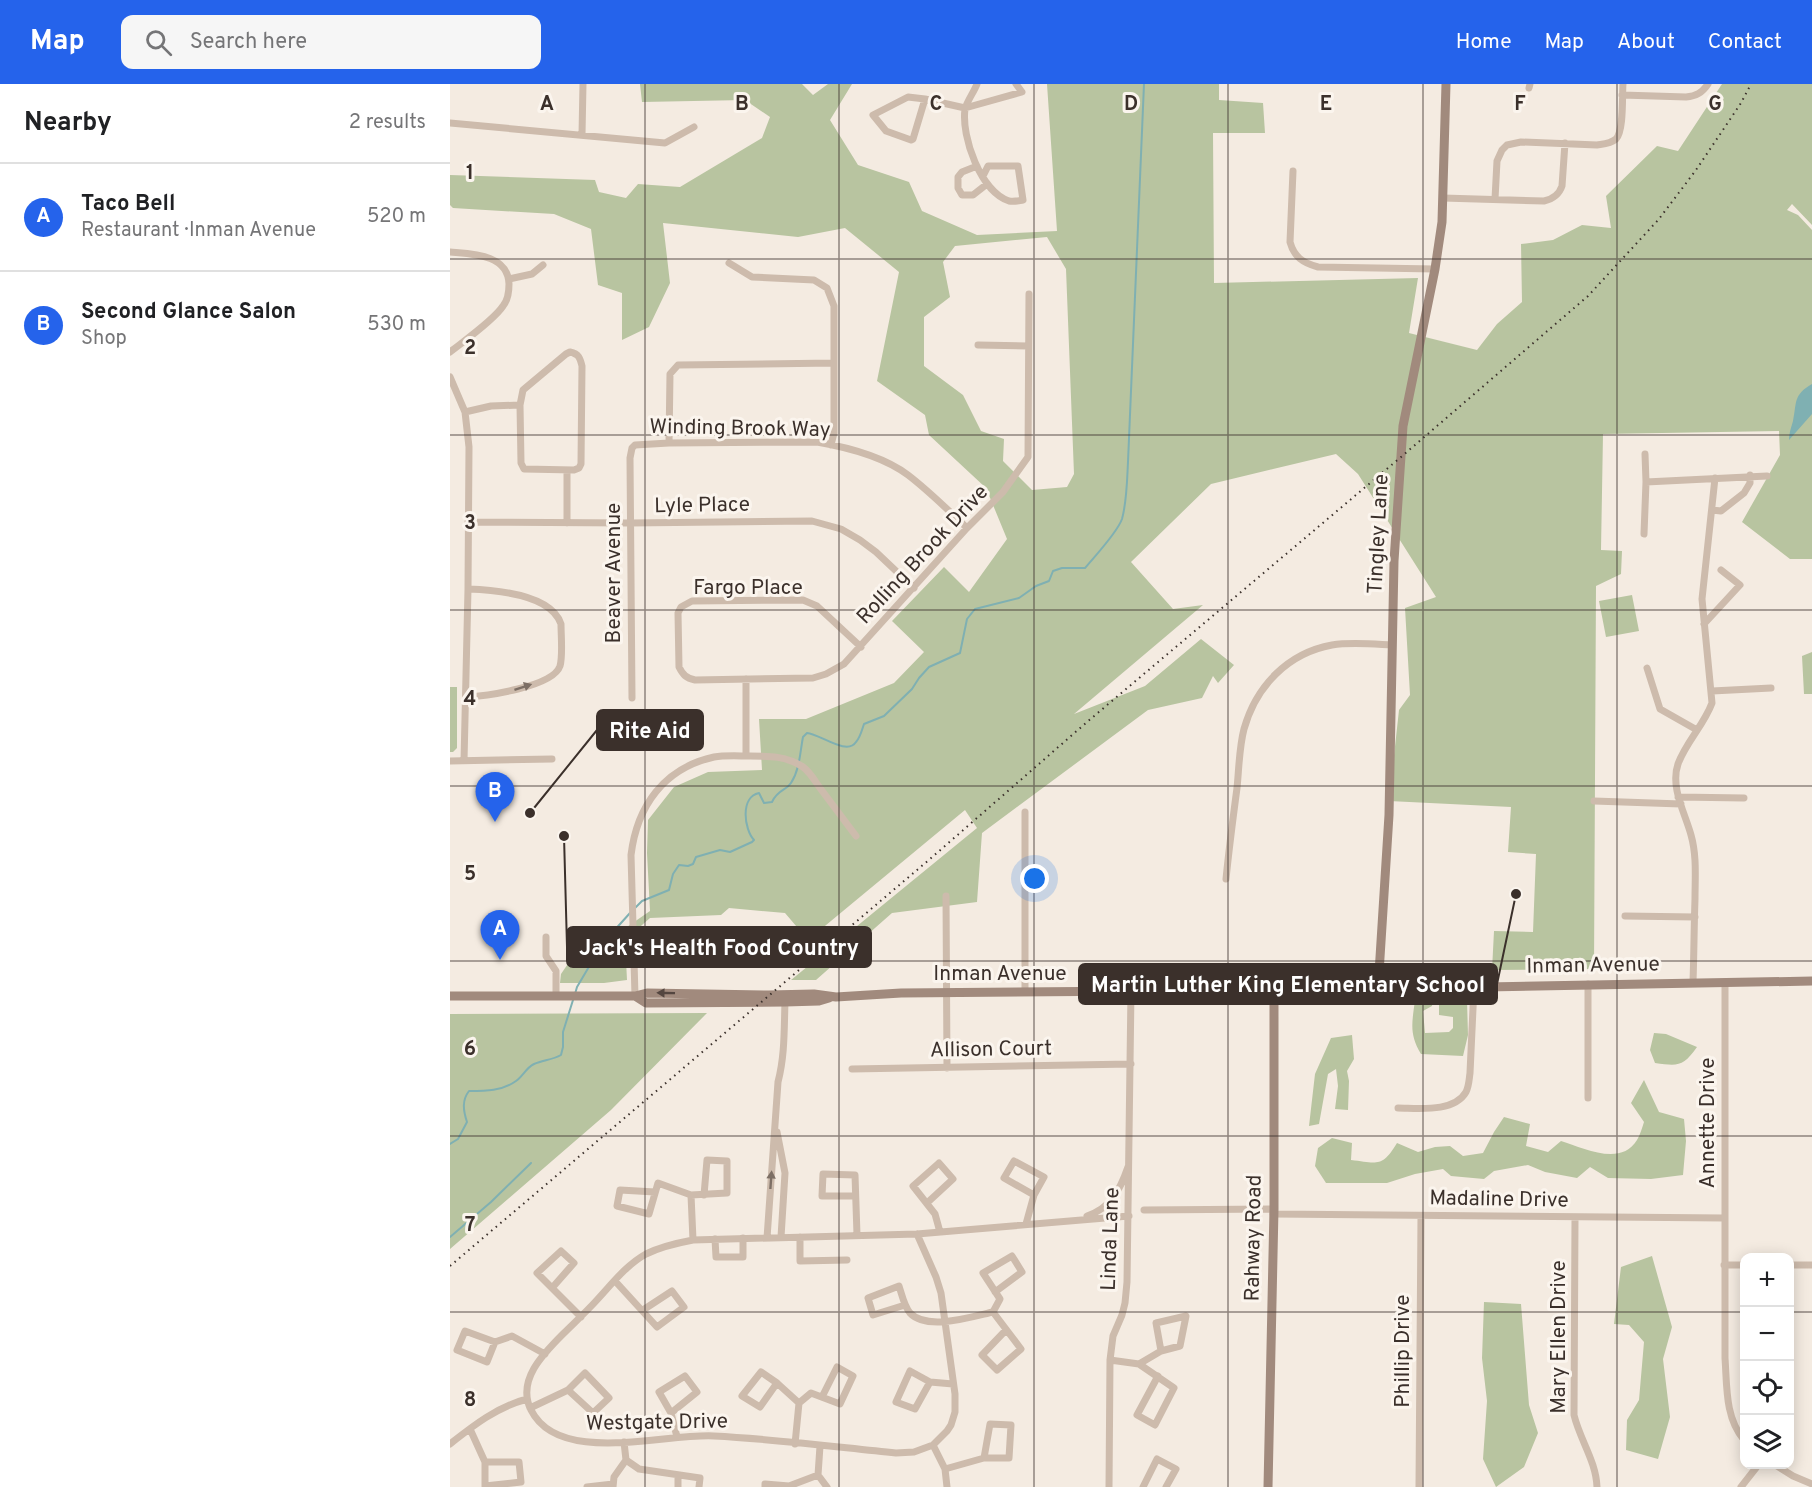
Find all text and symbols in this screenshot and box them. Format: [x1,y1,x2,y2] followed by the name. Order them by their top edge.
[121,15,541,69] search box
[30,24,85,60] text: Map
[142,26,175,59] icon: search
[190,29,307,56] text: Search here
[1456,29,1512,56] text: Home
[1545,29,1584,56] text: Map
[1617,29,1675,56] text: About
[1708,29,1782,56] text: Contact
[540,92,554,118] text: A
[735,92,749,118] text: B
[930,92,942,118] text: C
[1124,92,1138,118] text: D
[1320,92,1332,118] text: E
[1514,92,1526,118] text: F
[1708,92,1722,118] text: G
[24,107,112,140] text: Nearby
[349,110,426,136] text: 2 results
[466,161,474,187] text: 1
[81,191,175,218] text: Taco Bell
[36,204,51,230] text: A
[367,204,426,230] text: 520 m
[81,218,316,244] text: Restaurant · Inman Avenue
[81,299,296,326] text: Second Glance Salon
[37,312,50,338] text: B
[367,312,426,338] text: 530 m
[81,326,127,352] text: Shop
[464,336,476,362] text: 2
[649,414,831,444] street label: Winding Brook Way
[1362,473,1396,595] street label: Tingley Lane
[851,479,995,631] street label: Rolling Brook Drive
[654,492,750,520] street label: Lyle Place
[601,503,628,643] street label: Beaver Avenue
[464,511,476,537] text: 3
[693,575,803,602] street label: Fargo Place
[514,682,532,691] one-way arrow
[464,687,476,713] text: 4
[597,710,703,750] callout: Rite Aid
[609,719,691,746] text: Rite Aid
[476,772,514,822] pin: B
[464,862,476,888] text: 5
[1020,864,1049,893] your location
[481,910,520,960] pin: A
[567,927,871,967] callout: Jack's Health Food Country
[579,936,859,963] text: Jack's Health Food Country
[1526,951,1660,981] street label: Inman Avenue
[933,961,1067,988] street label: Inman Avenue
[1079,964,1497,1004] callout: Martin Luther King Elementary School
[1091,973,1485,1000] text: Martin Luther King Elementary School
[656,988,675,998] one-way arrow
[930,1035,1052,1065] street label: Allison Court
[464,1037,476,1063] text: 6
[1695,1058,1722,1188] street label: Annette Drive
[767,1170,776,1189] one-way arrow
[1239,1174,1269,1302] street label: Rahway Road
[1429,1185,1569,1215] street label: Madaline Drive
[1096,1187,1126,1291] street label: Linda Lane
[465,1213,475,1239] text: 7
[1740,1253,1794,1469] map controls
[1740,1253,1794,1307] button: +
[1546,1260,1573,1414] street label: Mary Ellen Drive
[1390,1294,1417,1408] street label: Phillip Drive
[1740,1307,1794,1361] button: −
[1740,1361,1794,1415] button: locate
[464,1388,476,1414] text: 8
[586,1408,728,1438] street label: Westgate Drive
[1740,1415,1794,1469] button: layers

